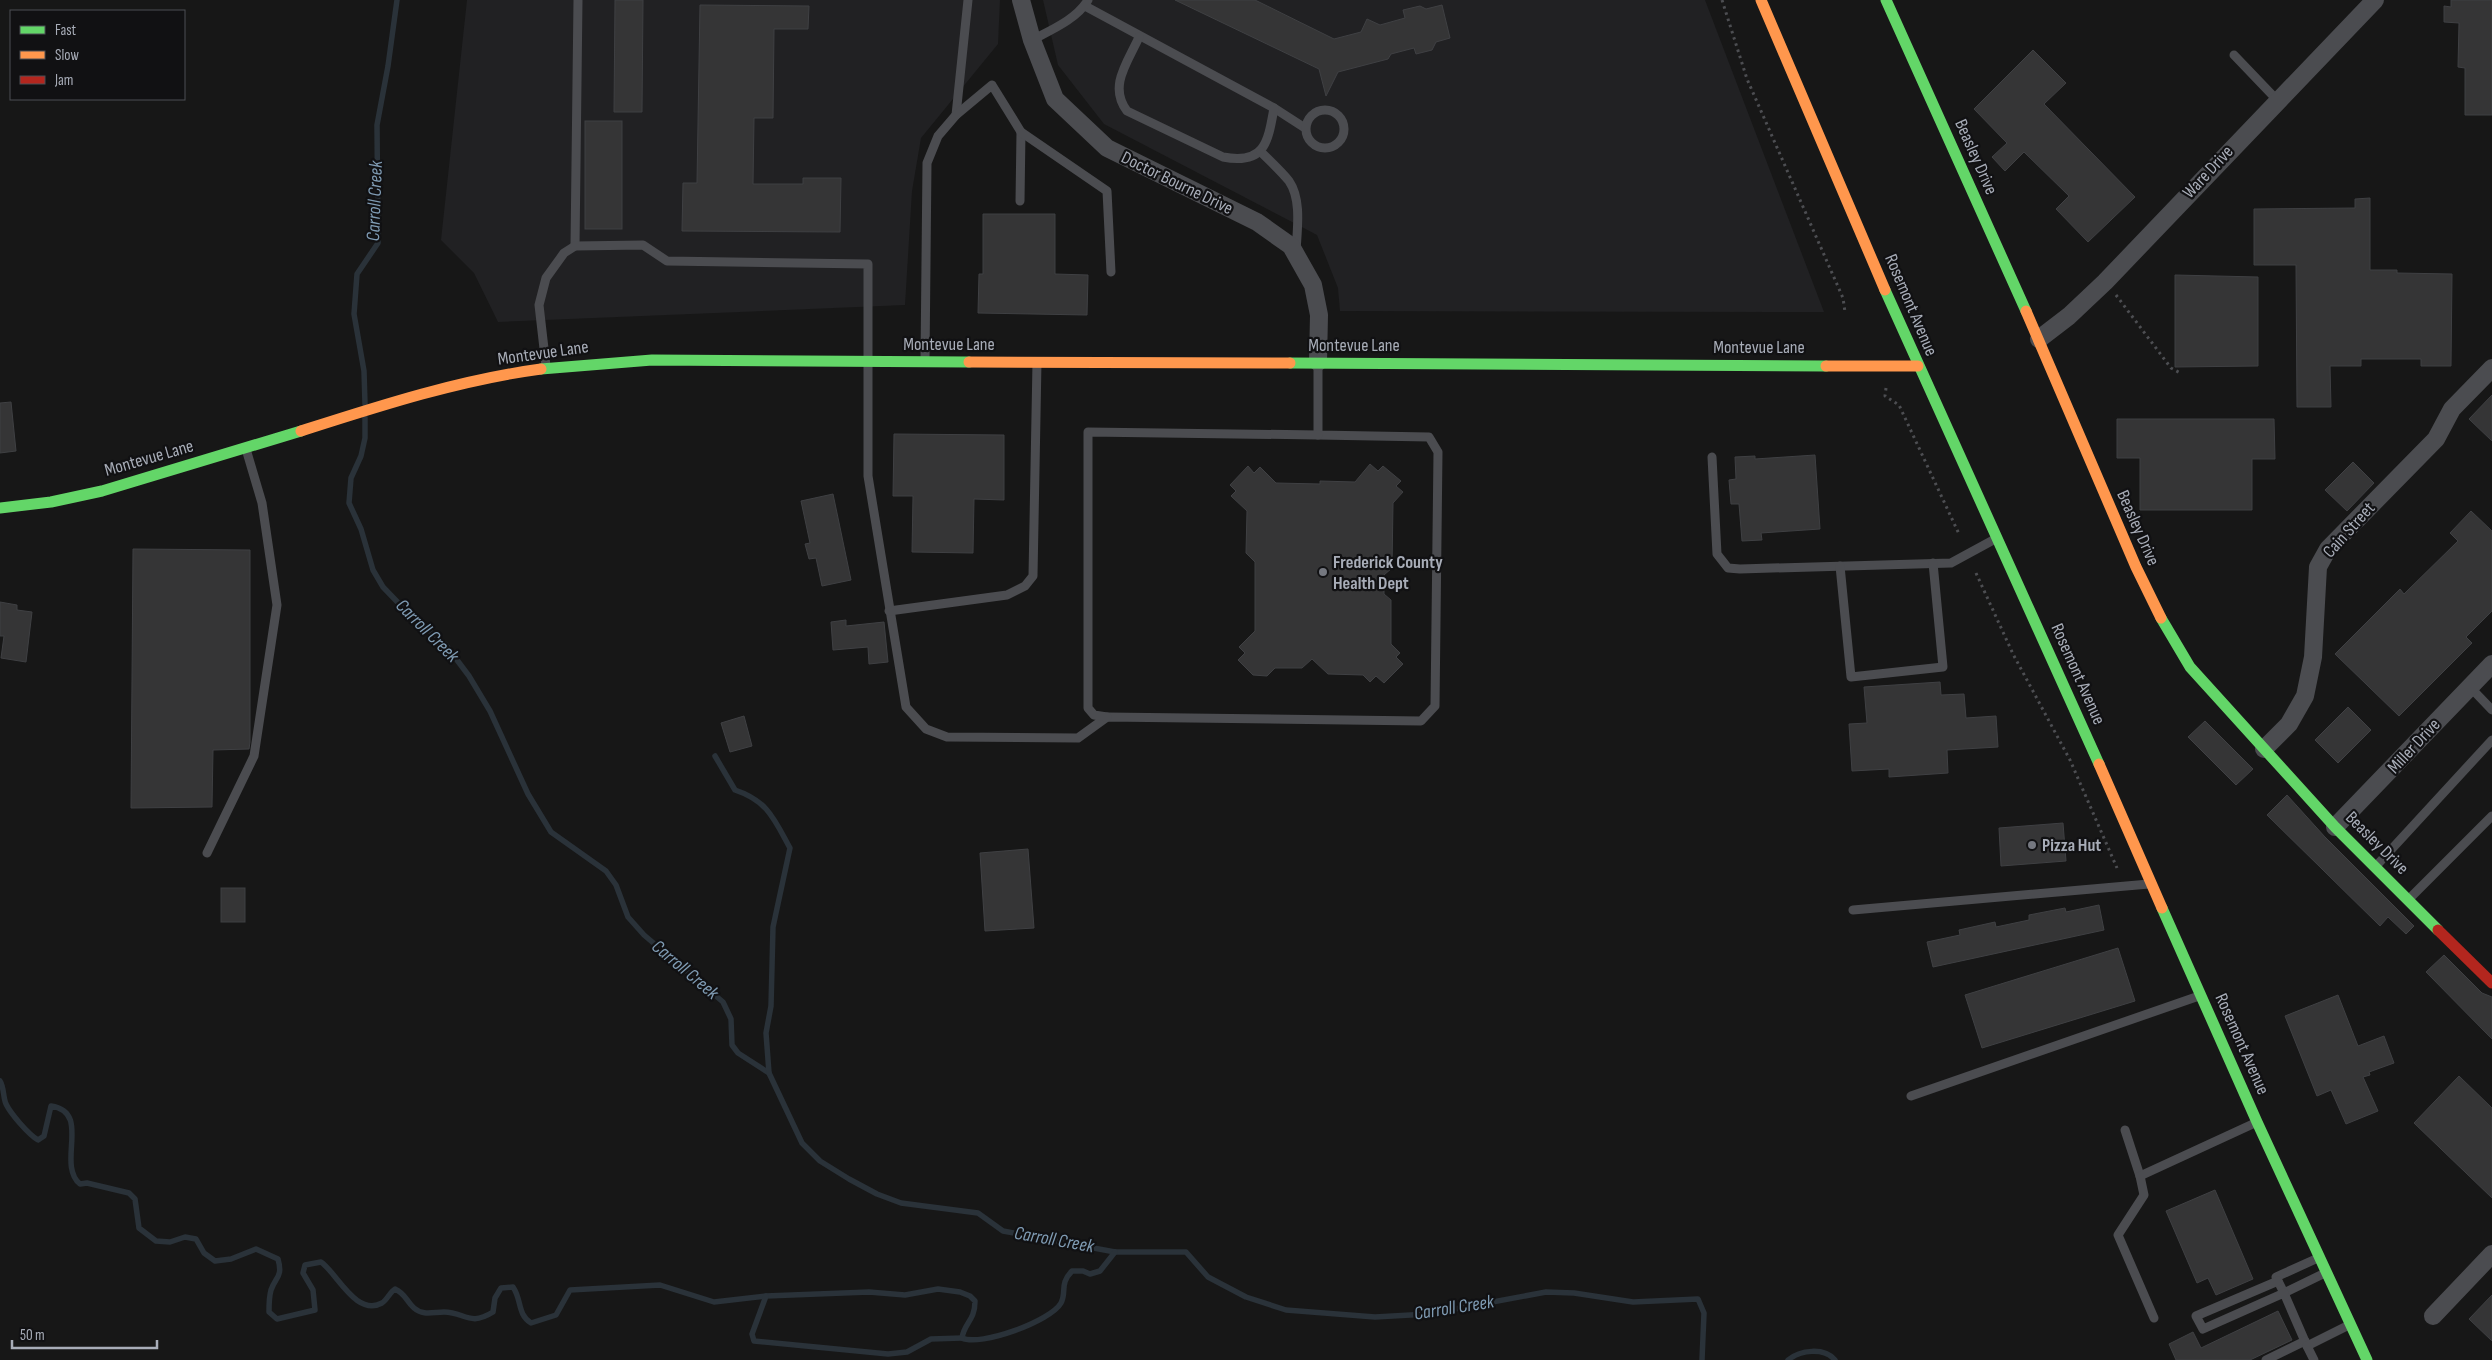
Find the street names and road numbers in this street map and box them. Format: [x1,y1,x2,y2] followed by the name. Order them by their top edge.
[1950,116,2002,198] street label: Beasley Drive
[2178,141,2238,203] street label: Ware Drive
[1118,147,1236,219] street label: Doctor Bourne Drive
[1880,251,1942,359] street label: Rosemont Avenue
[903,334,995,355] street label: Montevue Lane
[1308,335,1400,356] street label: Montevue Lane
[496,336,590,370] street label: Montevue Lane
[1713,337,1805,358] street label: Montevue Lane
[102,435,196,481] street label: Montevue Lane
[2112,487,2164,569] street label: Beasley Drive
[2319,498,2380,562] street label: Cain Street
[2046,620,2110,728] street label: Rosemont Avenue
[2383,714,2445,778] street label: Miller Drive
[2341,807,2413,879] street label: Beasley Drive
[2210,990,2274,1098] street label: Rosemont Avenue

